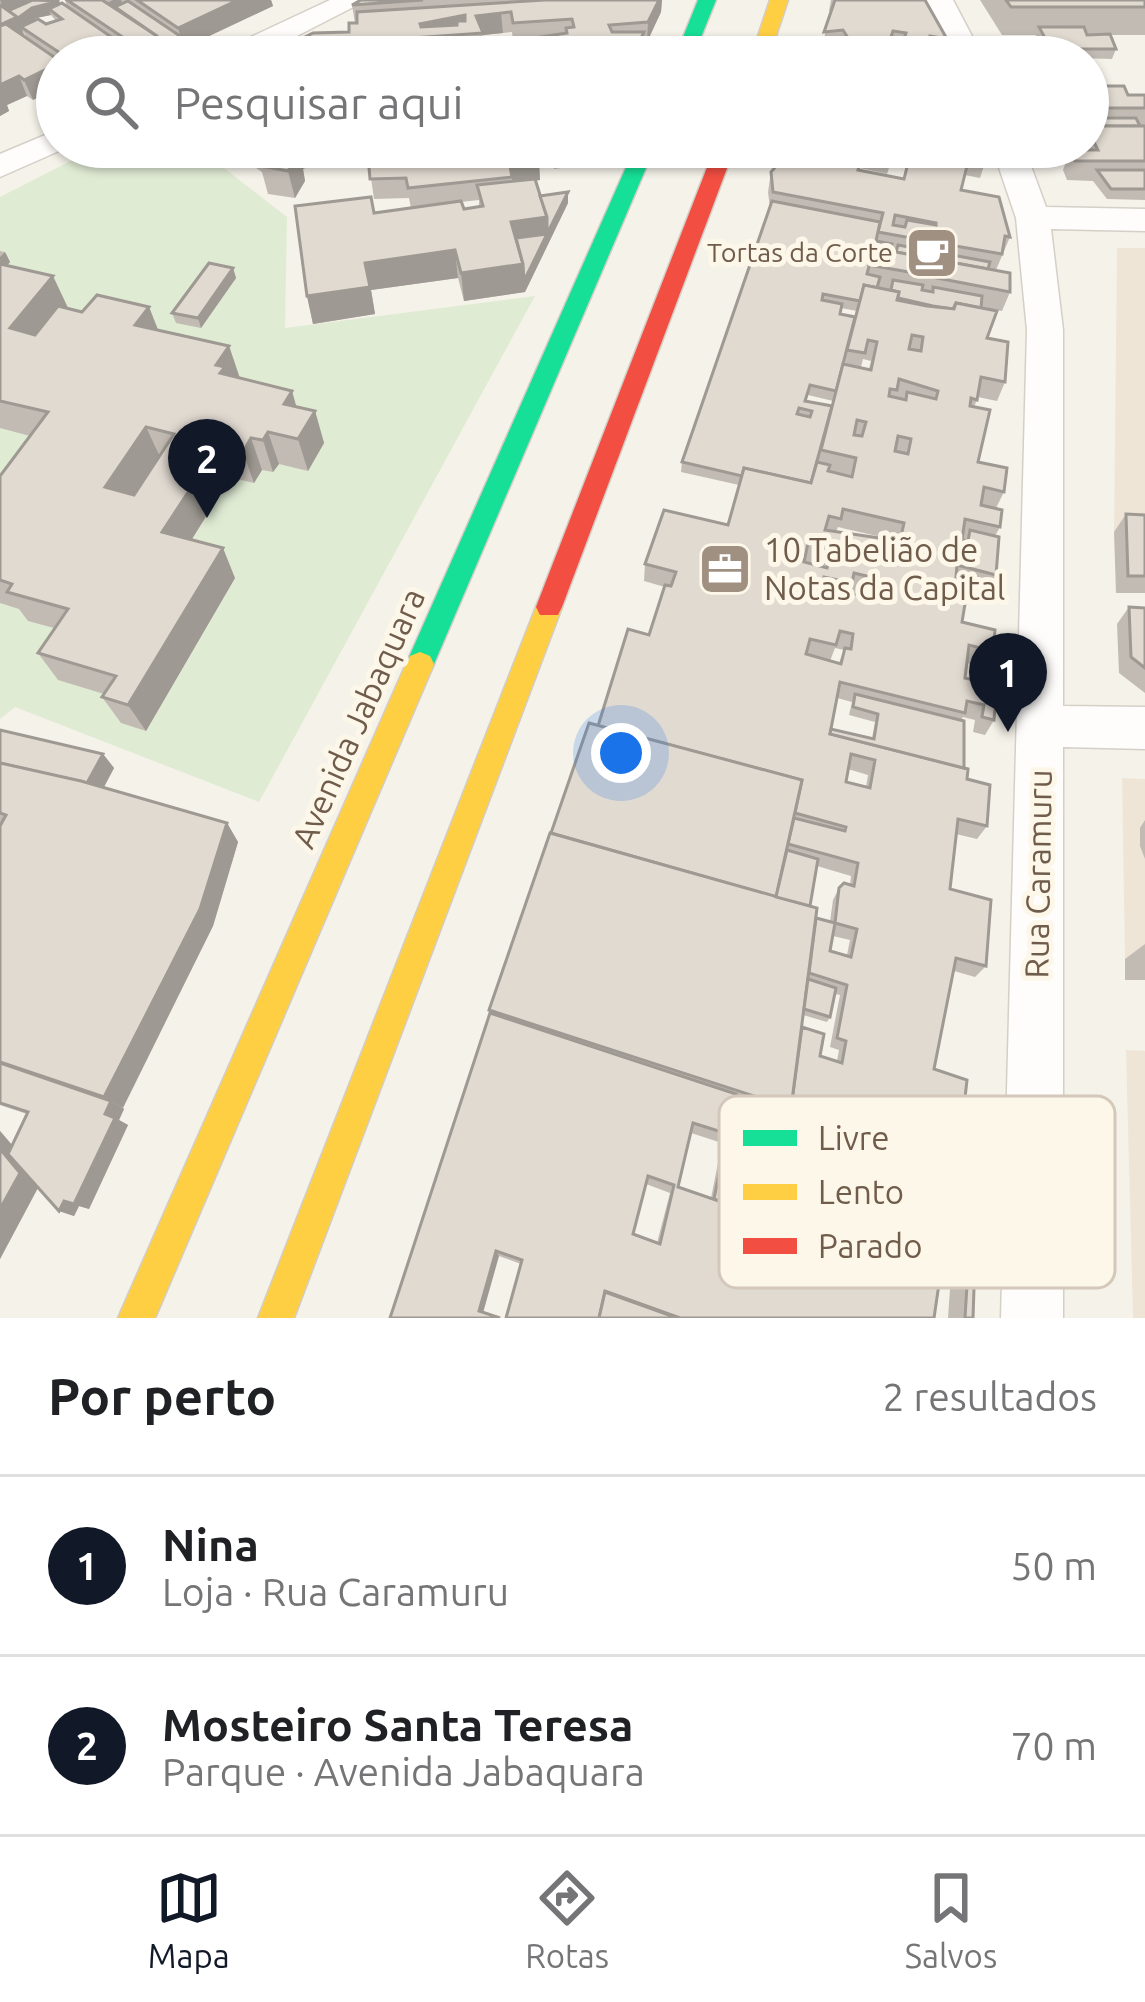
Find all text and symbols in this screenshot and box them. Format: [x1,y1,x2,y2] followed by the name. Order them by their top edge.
[36,36,1109,168] search box
[78,69,144,135] icon: search
[174,77,463,128] text: Pesquisar aqui
[904,225,960,281] cafe icon: Tortas da Corte
[707,237,893,267] place label: Tortas da Corte
[168,419,246,518] pin: 2
[764,531,1006,606] place label: 10 Tabelião de Notas da Capital
[697,541,753,597] office icon: 10 Tabelião de Notas da Capital
[284,582,431,853] street label: Avenida Jabaquara
[969,633,1047,732] pin: 1
[591,723,651,783] your location
[1017,769,1058,979] street label: Rua Caramuru
[719,1096,1115,1288] legend
[818,1119,890,1156] text: Livre
[818,1173,904,1210] text: Lento
[818,1227,922,1264] text: Parado
[48,1367,276,1425] text: Por perto
[883,1375,1097,1418] text: 2 resultados
[162,1519,259,1570] text: Nina
[76,1544,98,1587] text: 1
[1010,1544,1097,1587] text: 50 m
[162,1570,509,1613] text: Loja · Rua Caramuru
[162,1699,634,1750] text: Mosteiro Santa Teresa
[76,1724,98,1767] text: 2
[1010,1724,1097,1767] text: 70 m
[162,1750,645,1793] text: Parque · Avenida Jabaquara
[148,1865,230,1974] tab: Mapa
[525,1865,609,1974] tab: Rotas
[905,1865,997,1974] tab: Salvos

